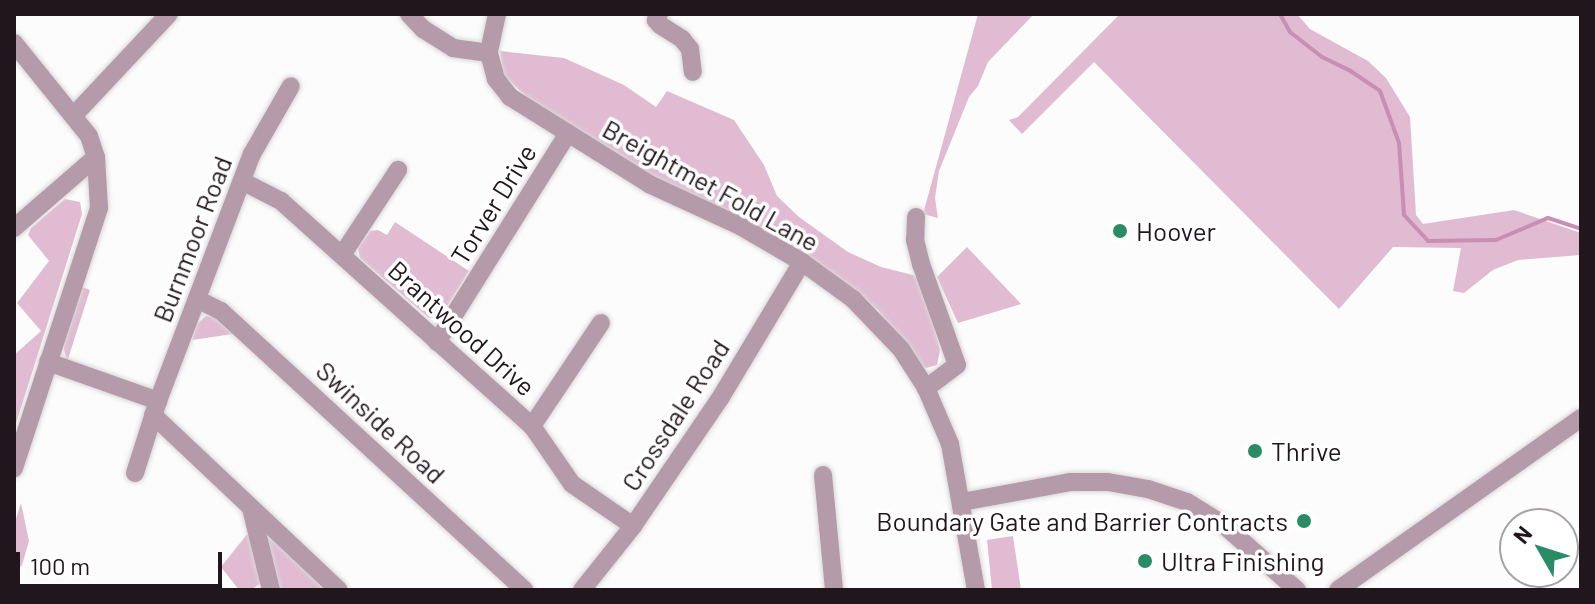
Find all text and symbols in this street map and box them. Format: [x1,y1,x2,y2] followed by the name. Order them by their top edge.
[598,113,824,257] street label: Breightmet Fold Lane
[444,138,542,270] street label: Torver Drive
[146,152,238,326] street label: Burnmoor Road
[1136,215,1216,247] place label: Hoover
[1111,222,1129,240] marker: Hoover
[382,254,542,402] street label: Brantwood Drive
[615,334,735,496] street label: Crossdale Road
[310,355,452,489] street label: Swinside Road
[1271,435,1342,467] place label: Thrive
[1246,442,1264,460] marker: Thrive
[876,505,1288,537] place label: Boundary Gate and Barrier Contracts
[1499,508,1579,588] north arrow
[1295,512,1313,530] marker: Boundary Gate and Barrier Contracts
[1507,520,1537,548] text: N
[20,536,226,586] scale bar
[1161,545,1324,577] place label: Ultra Finishing
[30,551,90,580] text: 100 m
[1136,552,1154,570] marker: Ultra Finishing

